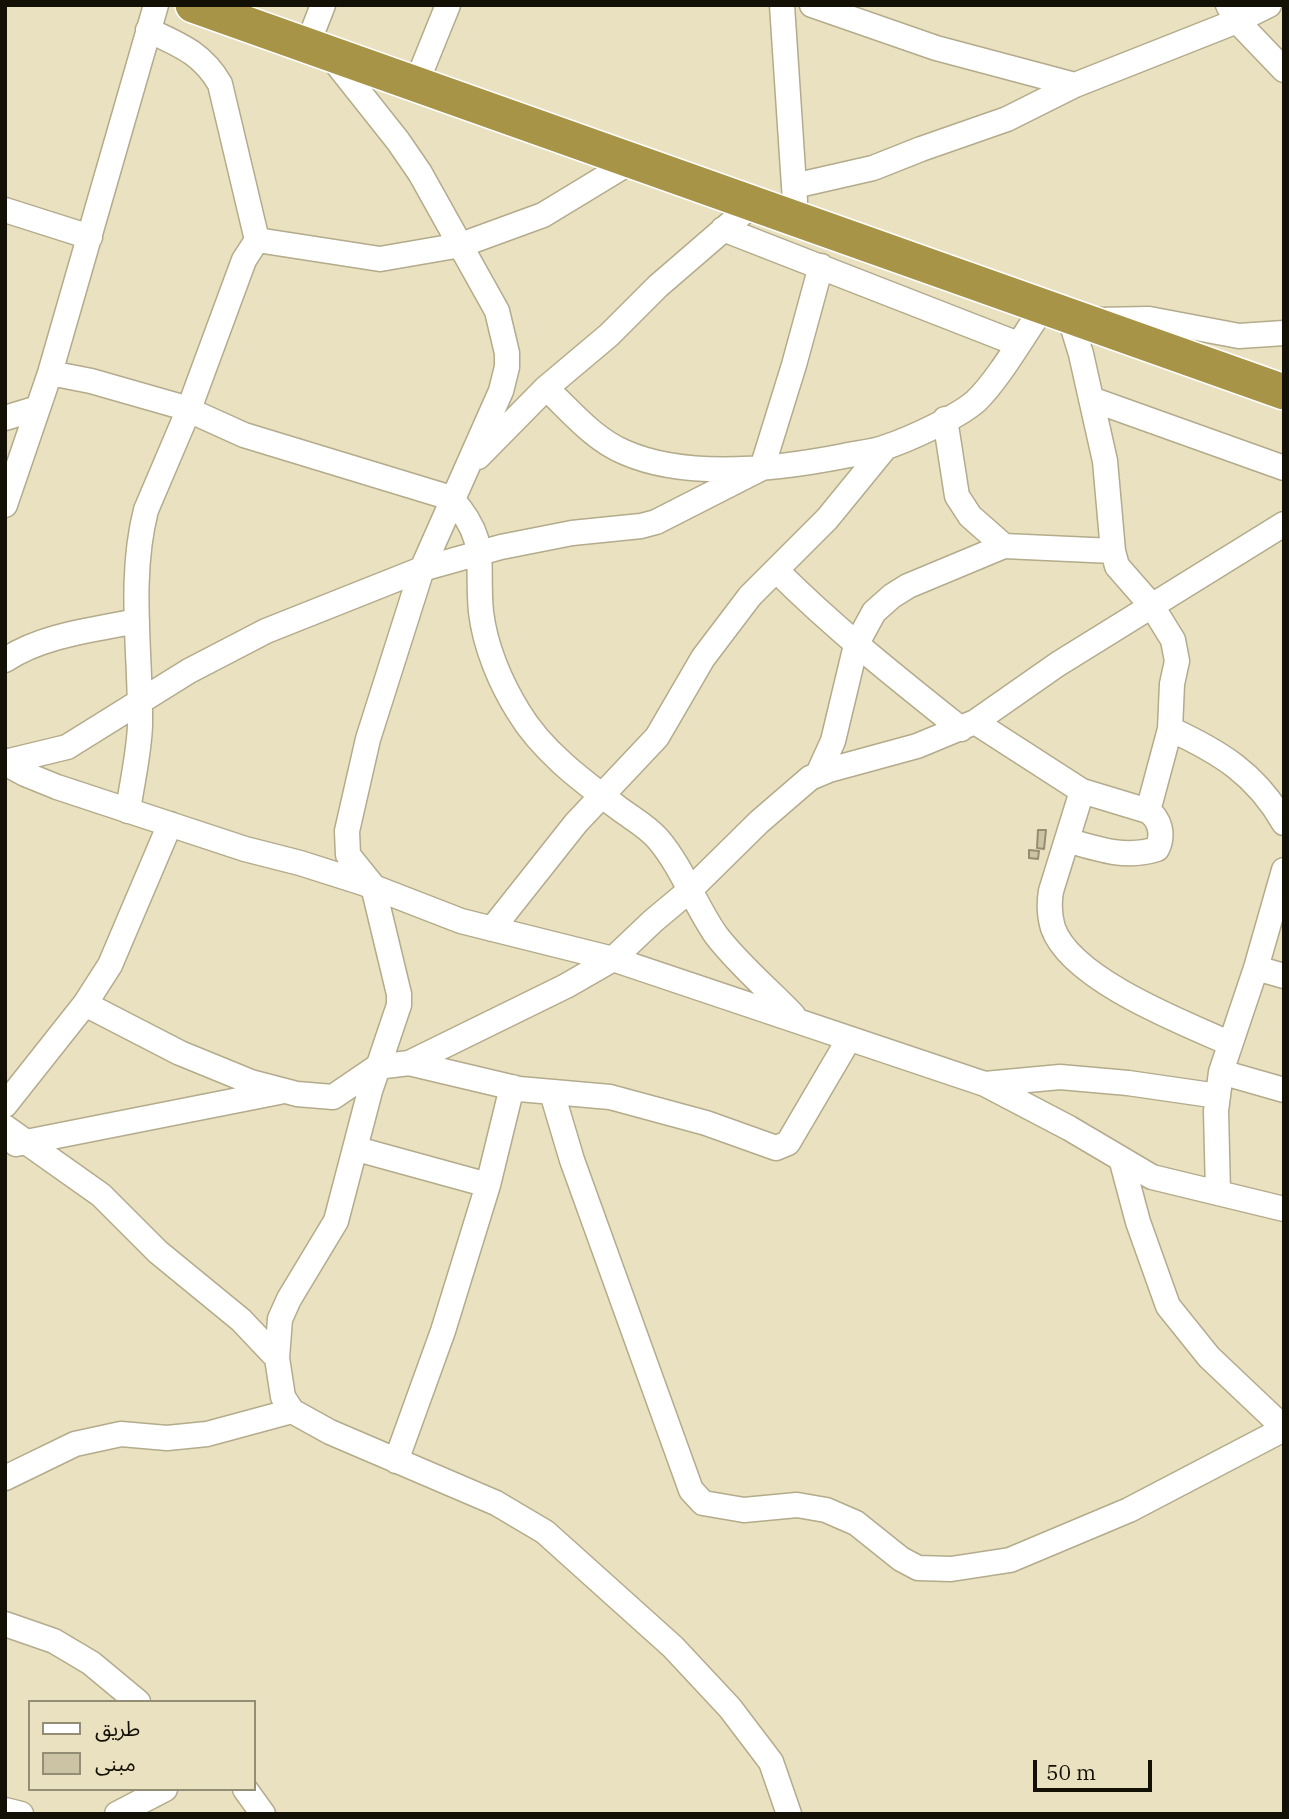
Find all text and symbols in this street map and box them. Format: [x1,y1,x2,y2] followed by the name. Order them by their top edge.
[28,1700,256,1791] legend
[95,1714,140,1742] text: طريق
[1037,1745,1156,1789] scale bar
[95,1749,136,1777] text: مبنى
[1046,1758,1096,1786] text: 50 m

